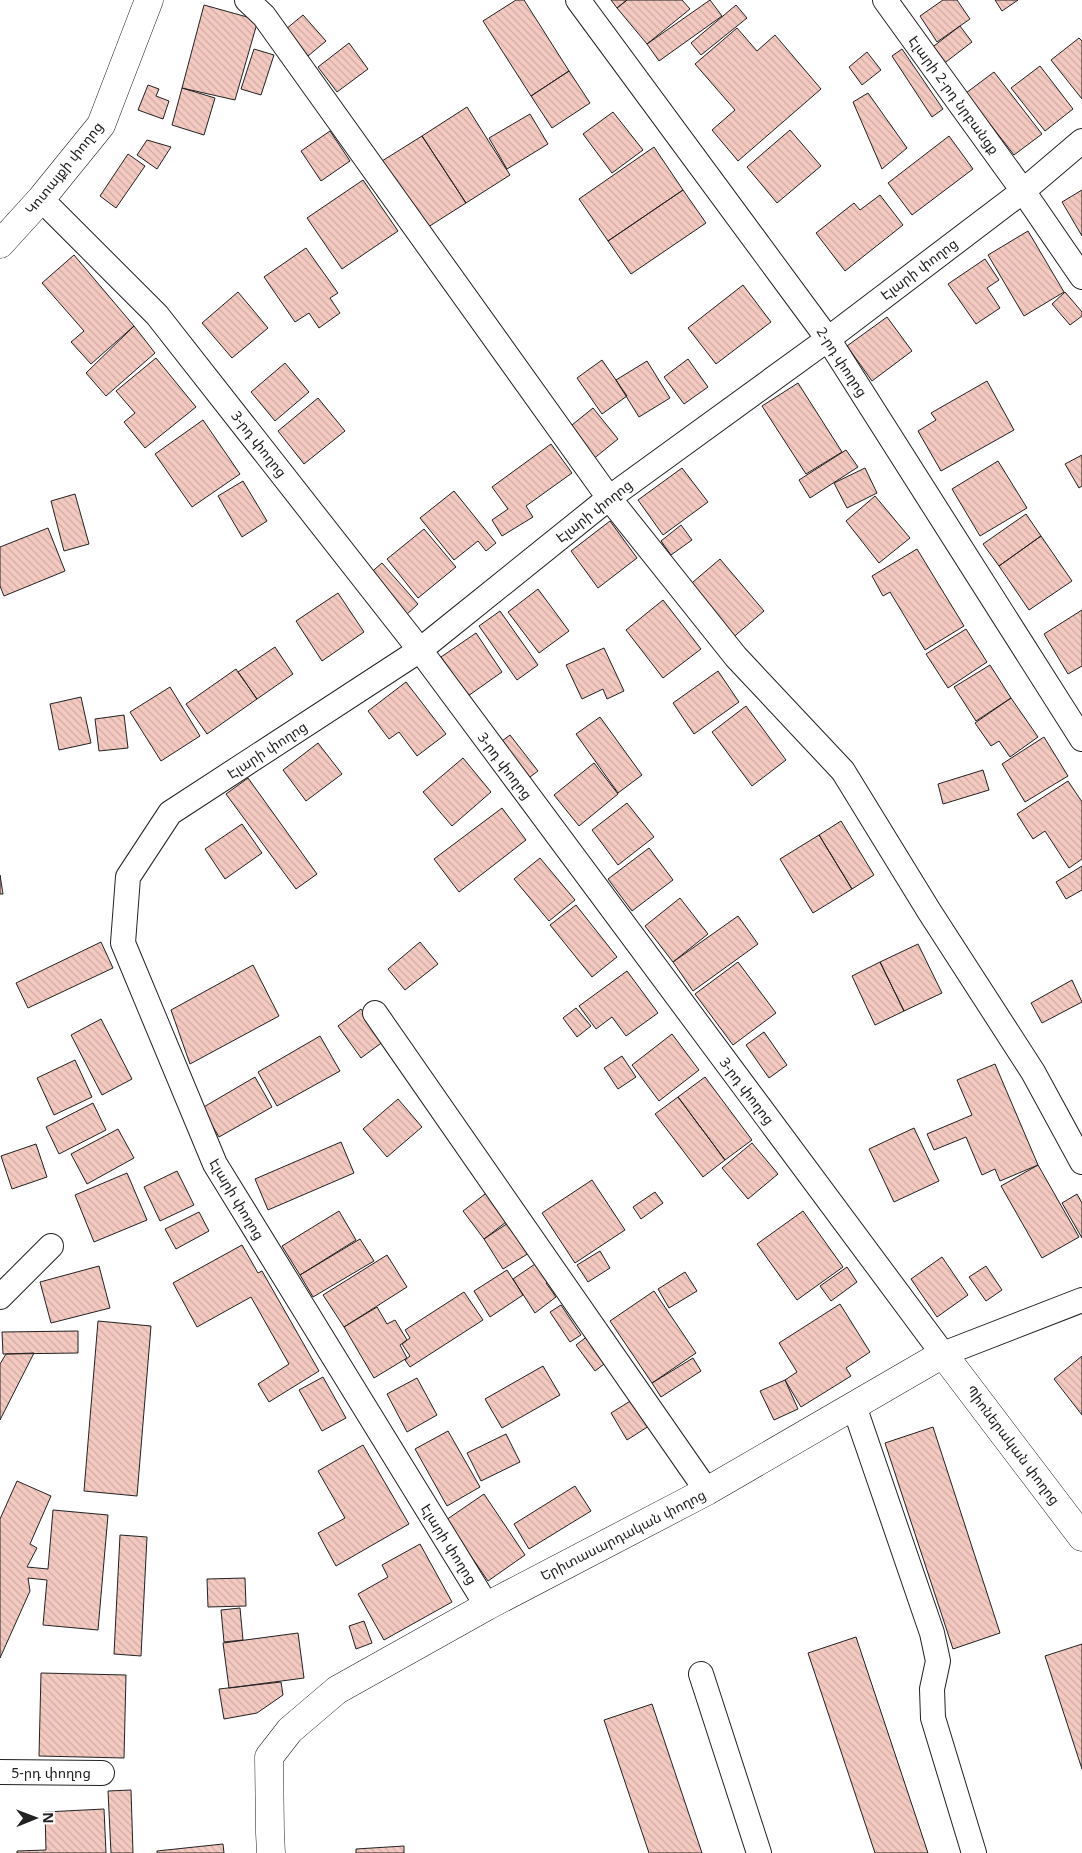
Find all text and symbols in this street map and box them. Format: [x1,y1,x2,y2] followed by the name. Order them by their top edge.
[905,32,1004,158] street label: Էլարի 2-րդ նրբանցք
[20,117,107,218] street label: Կոտայքի փողոց
[876,233,961,304] street label: Էլարի փողոց
[813,323,872,400] street label: 2-րդ փողոց
[227,406,291,481] street label: 3-րդ փողոց
[552,475,636,546] street label: Էլարի փողոց
[223,717,310,783] street label: Էլարի փողոց
[474,728,537,803] street label: 3-րդ փողոց
[716,1053,779,1128] street label: 3-րդ փողոց
[206,1154,269,1243] street label: Էլարի փողոց
[962,1381,1065,1508] street label: Պիոներական փողոց
[537,1484,709,1585] street label: Երիտասարդական փողոց
[417,1500,482,1588] street label: Էլարի փողոց
[11,1763,91,1782] street label: 5-րդ փողոց
[10,1793,60,1843] north arrow
[39,1812,58,1824] text: N

